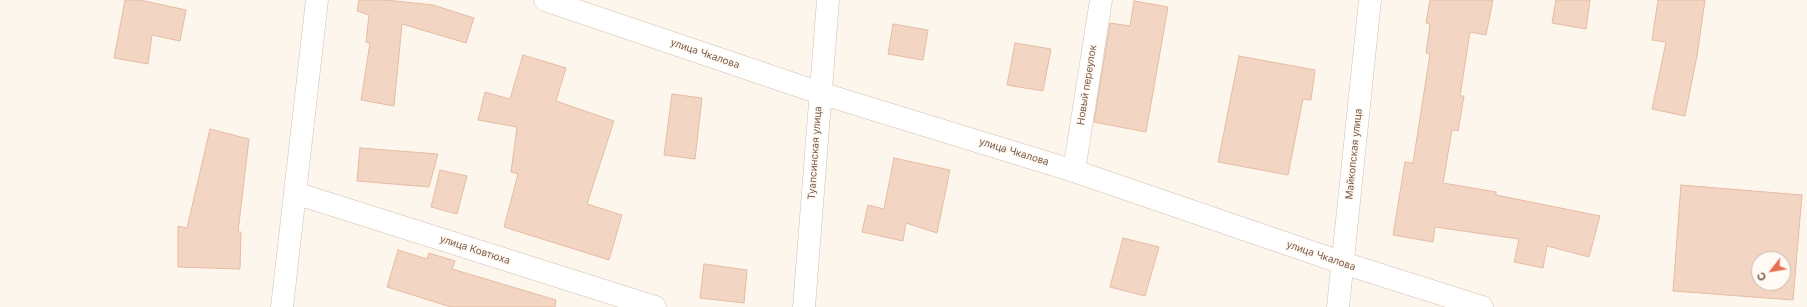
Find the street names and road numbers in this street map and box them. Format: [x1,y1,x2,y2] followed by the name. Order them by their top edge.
[669,37,741,71] street label: улица Чкалова
[1075,44,1099,126] street label: Новый переулок
[806,106,824,200] street label: Туапсинская улица
[1343,108,1365,200] street label: Майкопская улица
[978,136,1050,168] street label: улица Чкалова
[438,233,512,267] street label: улица Ковтюха
[1285,239,1357,273] street label: улица Чкалова

